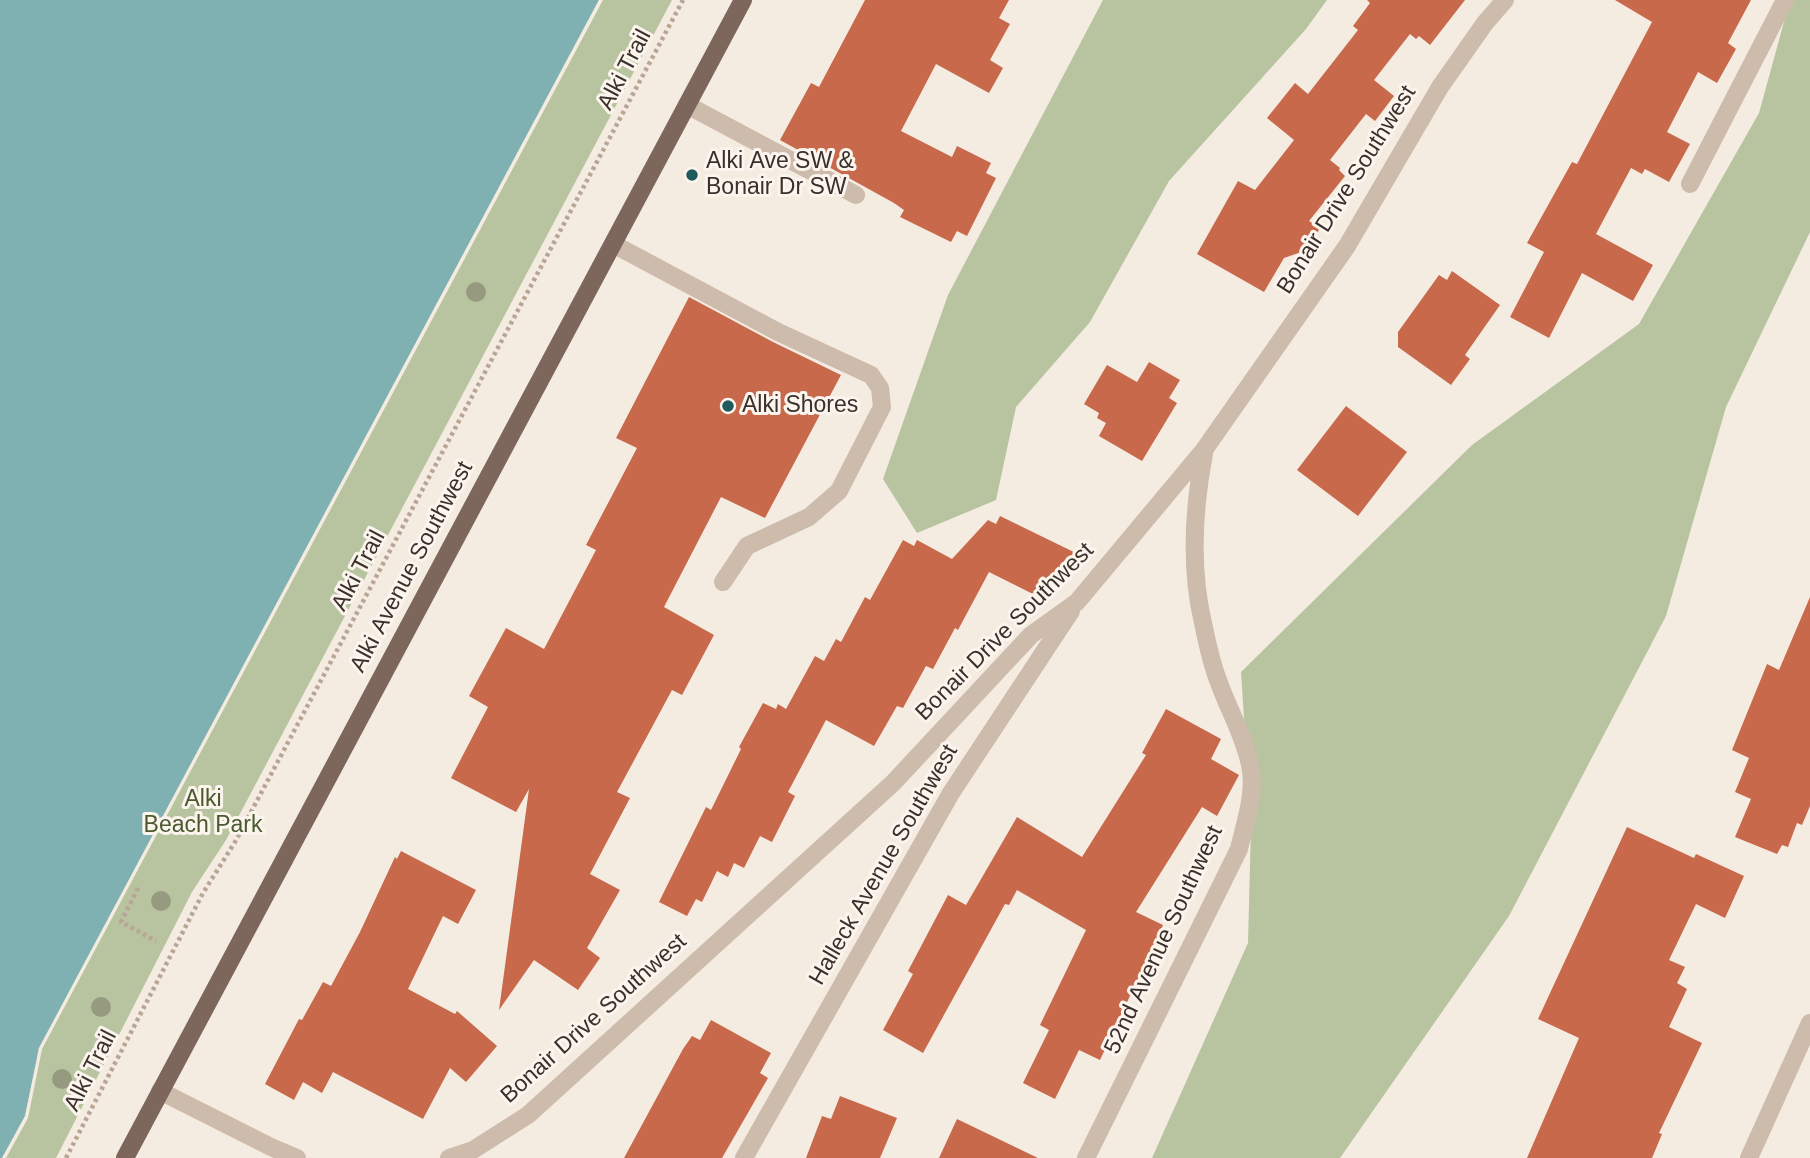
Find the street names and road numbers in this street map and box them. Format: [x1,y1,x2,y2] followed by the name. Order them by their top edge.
[592,25,658,115] street label: Alki Trail
[1272,81,1422,299] street label: Bonair Drive Southwest
[345,457,479,677] street label: Alki Avenue Southwest
[326,526,392,616] street label: Alki Trail
[910,537,1100,727] street label: Bonair Drive Southwest
[804,740,964,990] street label: Halleck Avenue Southwest
[1099,821,1229,1059] street label: 52nd Avenue Southwest
[495,928,693,1110] street label: Bonair Drive Southwest
[59,1026,123,1116] street label: Alki Trail

